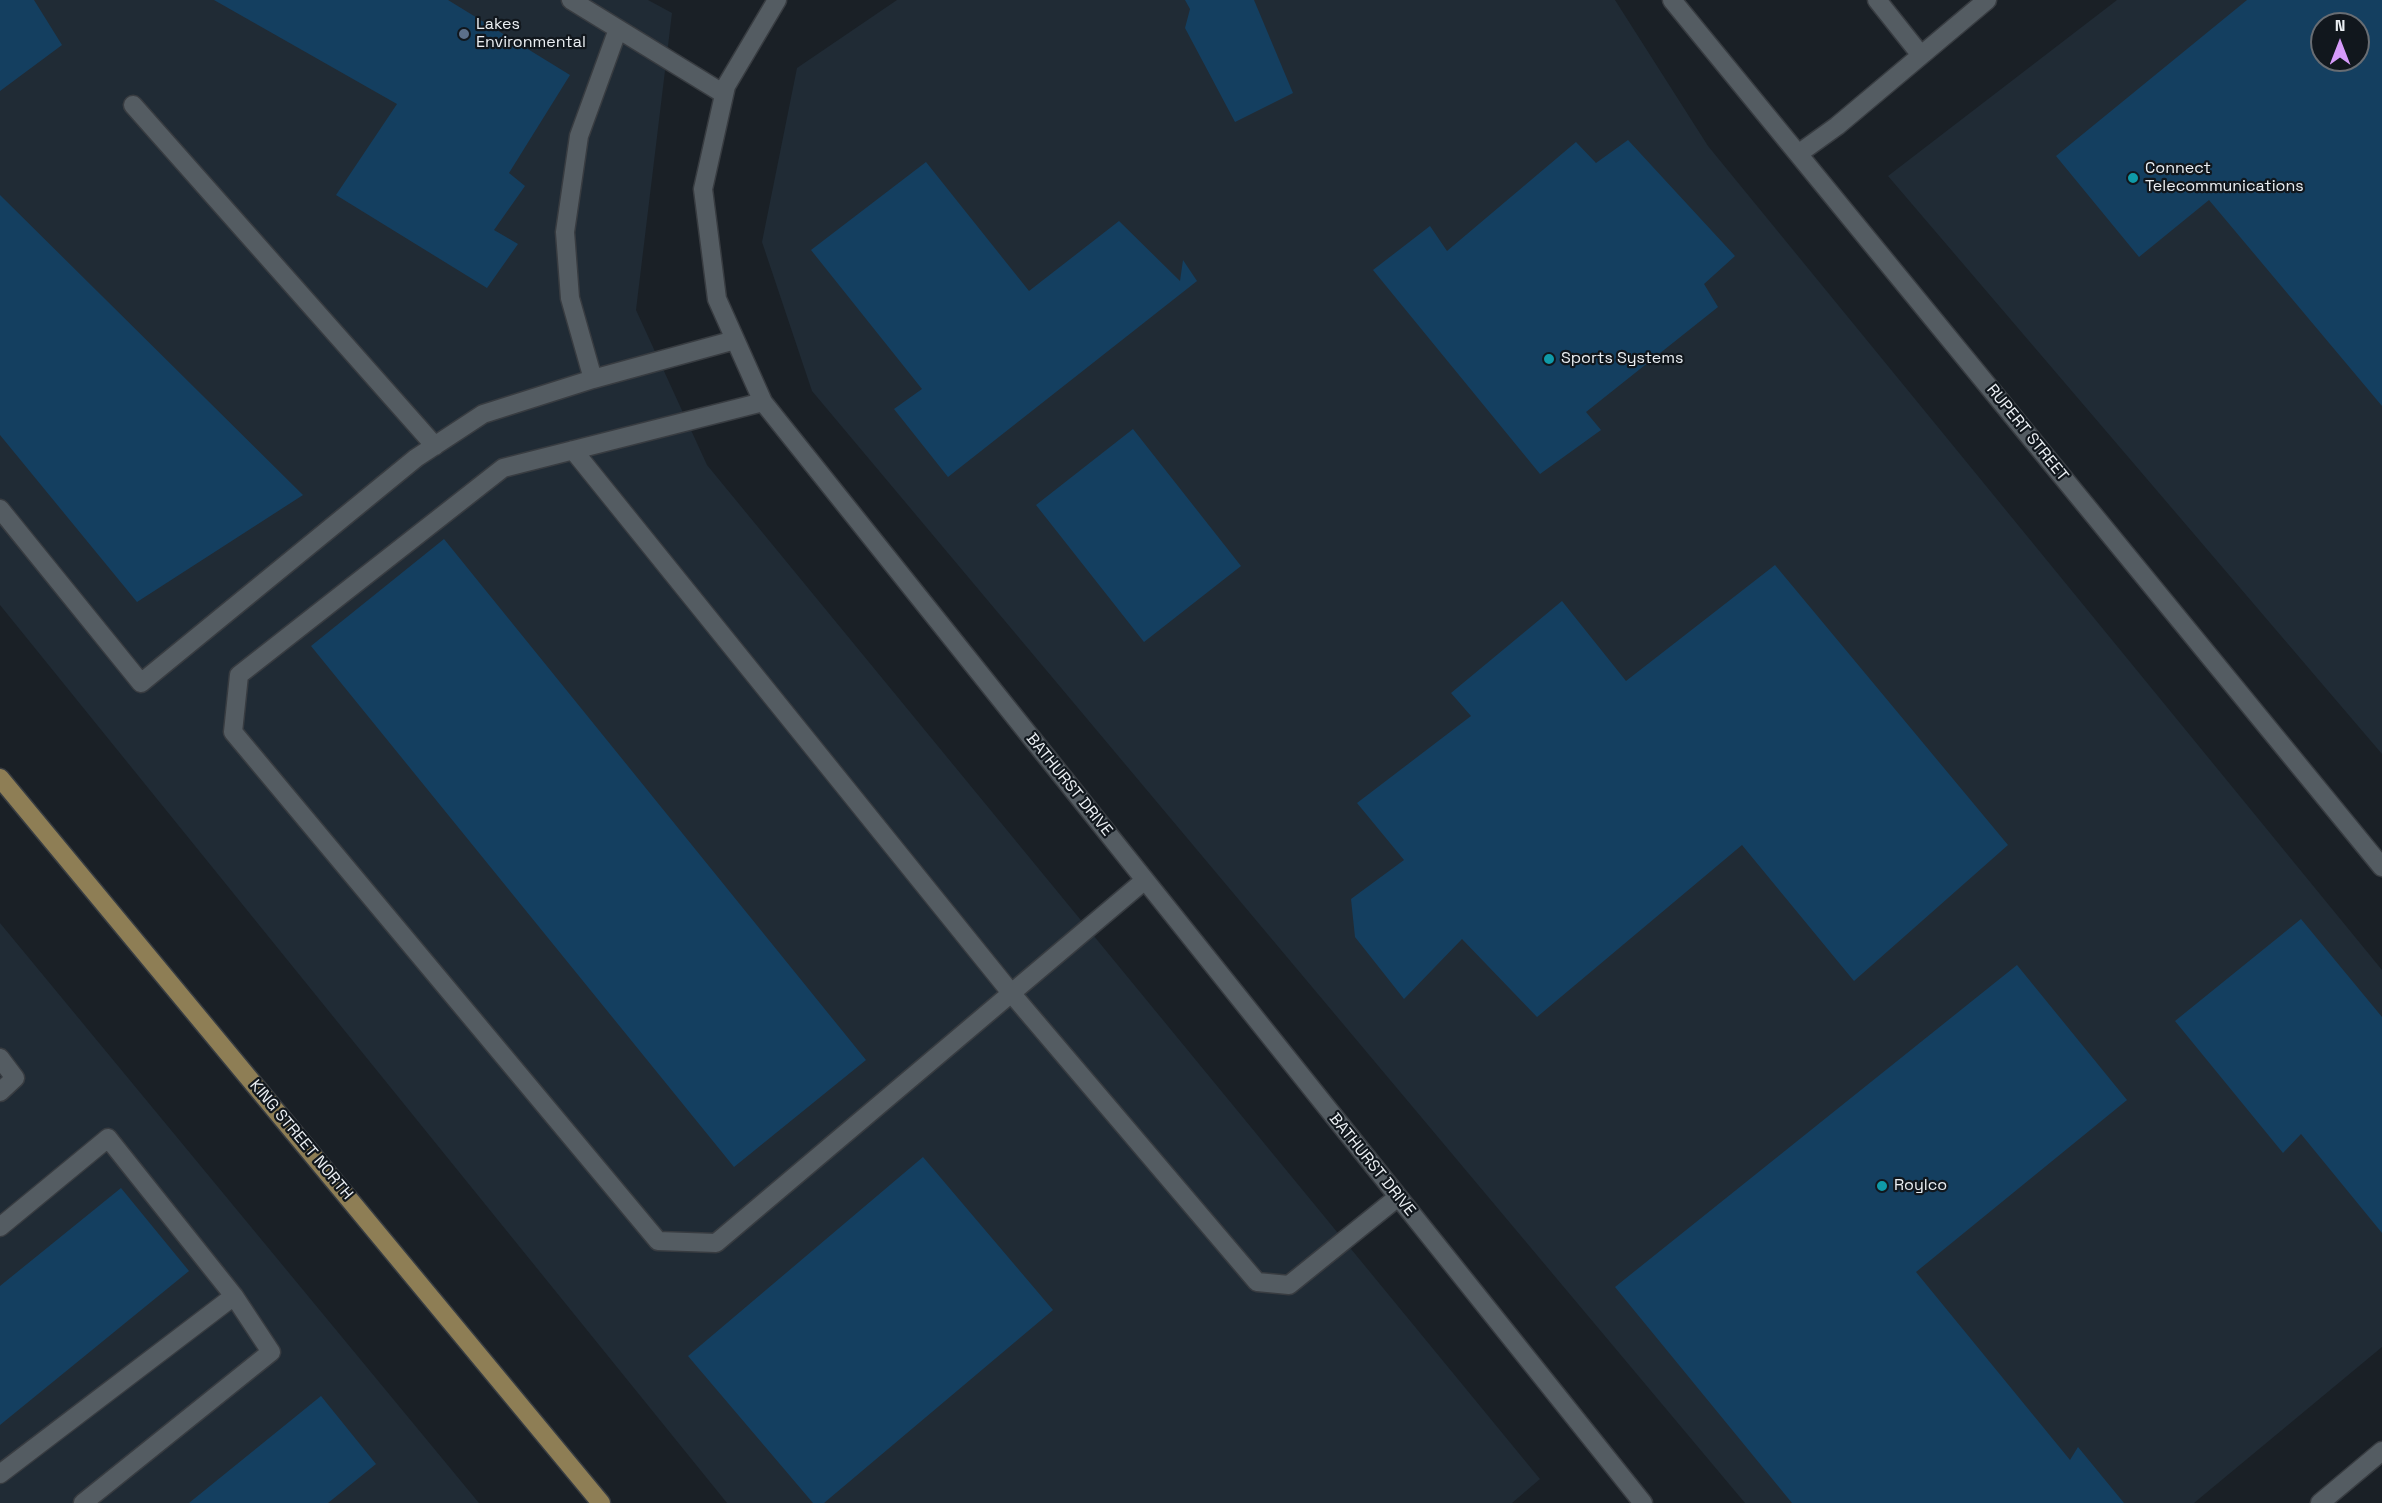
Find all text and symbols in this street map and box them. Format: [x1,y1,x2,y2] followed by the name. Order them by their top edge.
[2310,12,2370,72] north arrow
[476,15,586,53] place label: Lakes Environmental
[2335,15,2345,36] text: N
[457,27,471,41] marker: Lakes Environmental
[2145,159,2304,197] place label: Connect Telecommunications
[2126,171,2140,185] marker: Connect Telecommunications
[1561,349,1684,369] place label: Sports Systems
[1542,352,1556,366] marker: Sports Systems
[1982,381,2072,485] street label: RUPERT STREET
[1022,730,1116,840] street label: BATHURST DRIVE
[245,1076,357,1204] street label: KING STREET NORTH
[1325,1110,1419,1220] street label: BATHURST DRIVE
[1894,1176,1947,1196] place label: Roylco
[1875,1179,1889,1193] marker: Roylco

